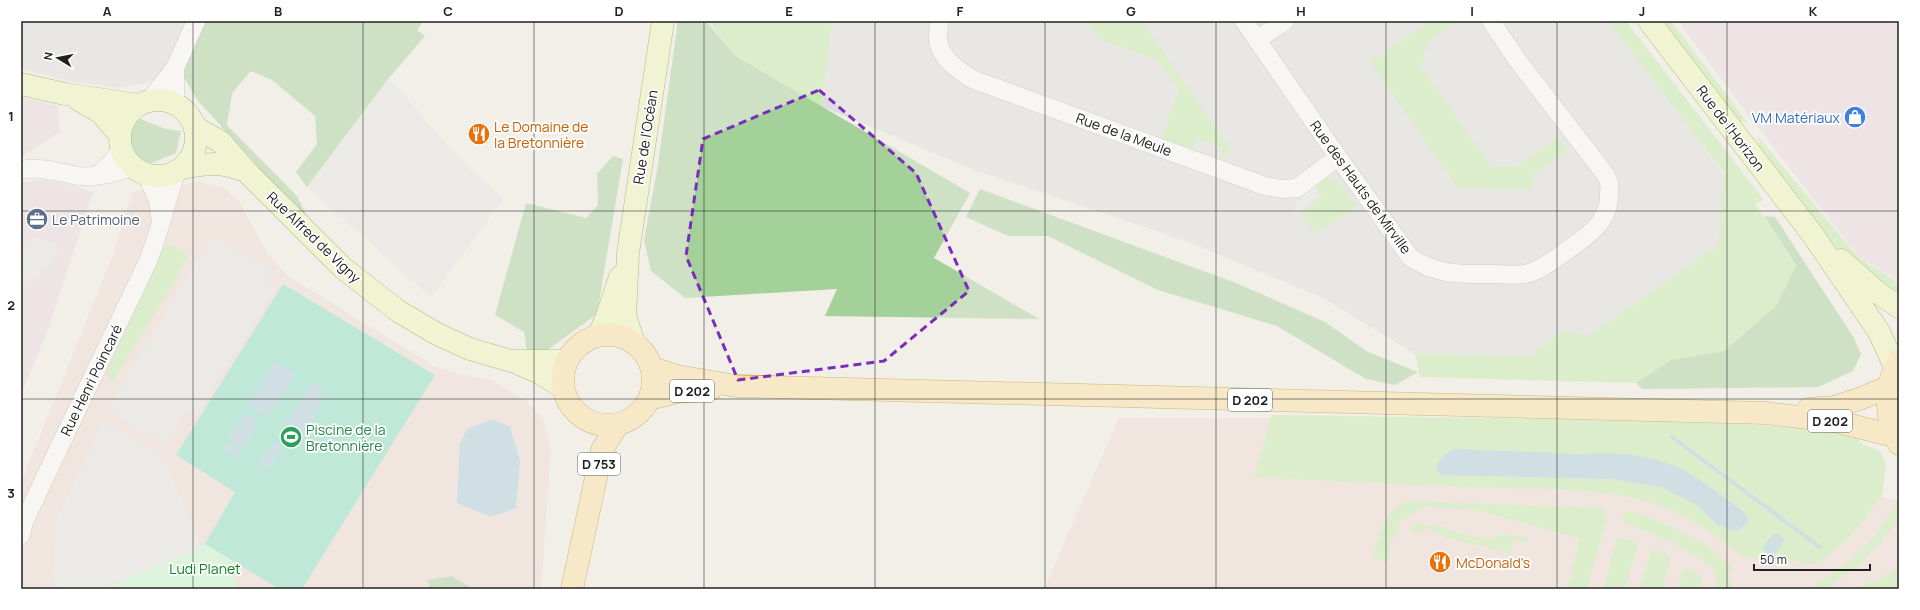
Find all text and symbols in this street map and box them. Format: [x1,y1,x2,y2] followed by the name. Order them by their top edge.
[103,2,112,20] text: A
[274,2,282,20] text: B
[443,2,453,20] text: C
[614,2,624,20] text: D
[785,2,793,20] text: E
[957,2,964,20] text: F
[1126,2,1136,20] text: G
[1296,2,1306,20] text: H
[1470,2,1474,20] text: I
[1639,2,1645,20] text: J
[1809,2,1818,20] text: K
[38,38,78,78] north arrow
[40,51,56,61] text: N
[1692,81,1770,175] street label: Rue de l'Horizon
[628,88,662,186] street label: Rue de l'Océan
[1842,104,1868,130] shop icon: VM Matériaux
[8,107,14,125] text: 1
[1073,108,1175,160] street label: Rue de la Meule
[1752,108,1841,127] place label: VM Matériaux
[1306,116,1416,258] street label: Rue des Hauts de Mirville
[494,117,588,152] place label: Le Domaine de la Bretonnière
[466,121,492,147] restaurant icon: Le Domaine de la Bretonnière
[263,187,366,287] street label: Rue Alfred de Vigny
[24,206,50,232] office icon: Le Patrimoine
[52,210,140,229] place label: Le Patrimoine
[7,296,15,314] text: 2
[56,321,126,439] street label: Rue Henri Poincaré
[670,380,714,402] road number: D 202
[1228,389,1272,411] road number: D 202
[1808,410,1852,432] road number: D 202
[306,420,385,455] place label: Piscine de la Bretonnière
[278,424,304,450] sports icon: Piscine de la Bretonnière
[578,453,620,475] road number: D 753
[7,484,15,502] text: 3
[1754,546,1870,572] scale bar
[1427,549,1453,575] restaurant icon: McDonald's
[1760,551,1787,568] text: 50 m
[1456,553,1530,572] place label: McDonald's
[169,559,241,578] park label: Ludi Planet

